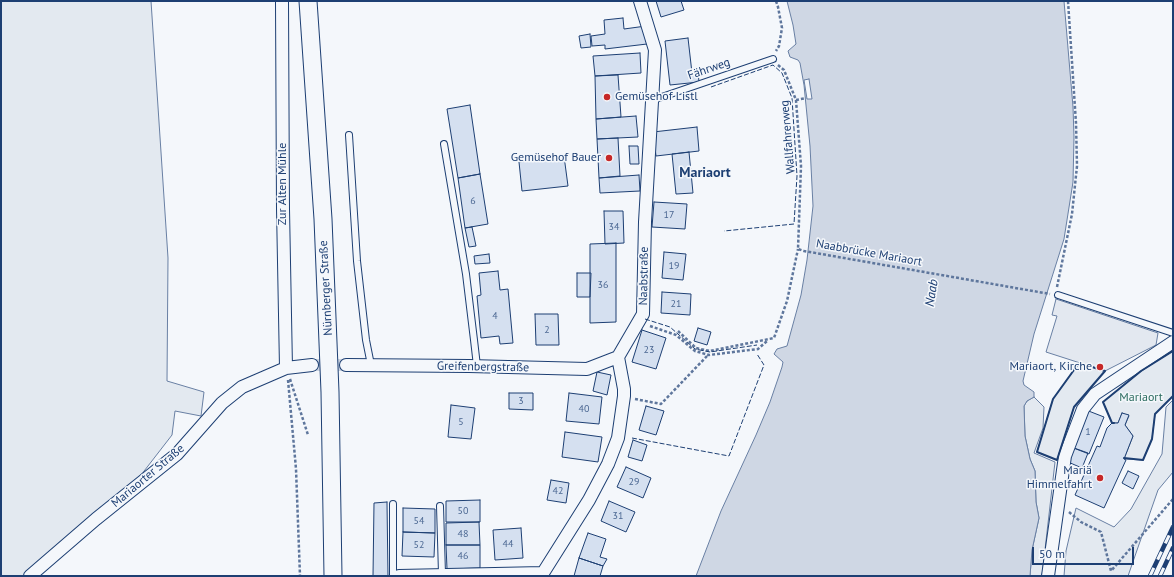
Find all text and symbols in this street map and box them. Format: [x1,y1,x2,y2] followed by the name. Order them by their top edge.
[686,55,732,83] street label: Fährweg
[615,90,698,104] place label: Gemüsehof Listl
[602,92,612,102] marker: Gemüsehof Listl
[778,99,798,175] street label: Wallfahrerweg
[276,143,290,225] street label: Zur Alten Mühle
[511,151,601,165] place label: Gemüsehof Bauer
[604,153,614,163] marker: Gemüsehof Bauer
[679,165,731,181] district label: Mariaort
[470,195,476,207] house number: 6
[664,209,674,221] house number: 17
[609,221,619,233] house number: 34
[815,237,923,269] street label: Naabbrücke Mariaort
[316,240,336,336] street label: Nürnberger Straße
[636,246,652,306] street label: Naabstraße
[669,260,679,272] house number: 19
[922,278,942,308] water label: Naab
[598,279,608,291] house number: 36
[671,298,681,310] house number: 21
[492,310,498,322] house number: 4
[544,324,550,336] house number: 2
[644,344,654,356] house number: 23
[437,359,529,375] street label: Greifenbergstraße
[1010,360,1092,374] place label: Mariaort, Kirche
[1095,362,1105,372] marker: Mariaort, Kirche
[1119,391,1163,405] park label: Mariaort
[518,395,524,407] house number: 3
[579,403,589,415] house number: 40
[458,416,464,428] house number: 5
[1085,426,1091,438] house number: 1
[109,441,187,511] street label: Mariaorter Straße
[1027,464,1092,492] place label: Mariä Himmelfahrt
[1095,473,1105,483] marker: Mariä Himmelfahrt
[629,476,639,488] house number: 29
[553,485,563,497] house number: 42
[458,505,468,517] house number: 50
[613,510,623,522] house number: 31
[414,515,424,527] house number: 54
[458,528,468,540] house number: 48
[503,538,513,550] house number: 44
[414,539,424,551] house number: 52
[1034,539,1136,565] scale bar
[1039,546,1065,561] text: 50 m
[458,550,468,562] house number: 46

